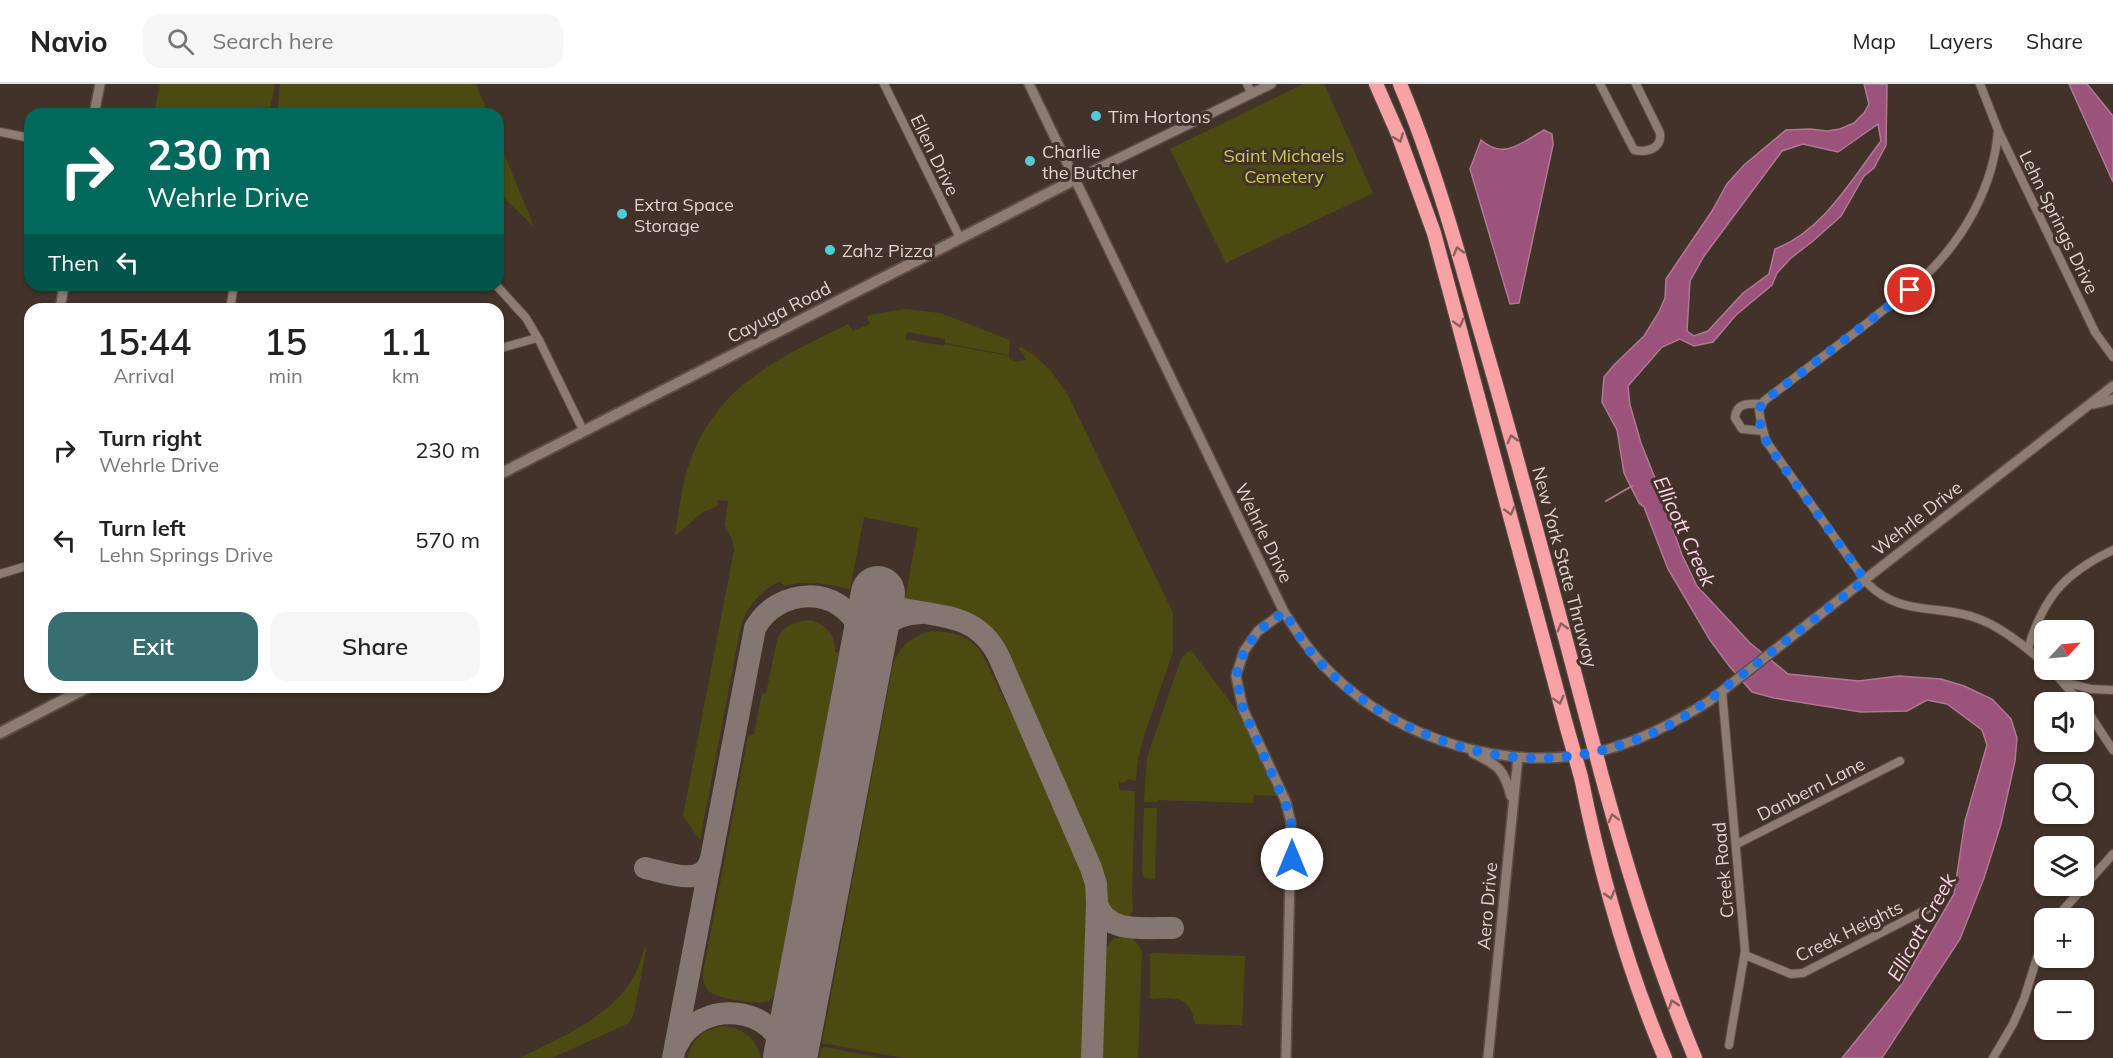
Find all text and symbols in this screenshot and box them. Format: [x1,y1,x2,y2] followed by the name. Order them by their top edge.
[143,14,563,68] search box
[30,24,107,59] text: Navio
[164,25,197,58] icon: search
[212,27,333,55] text: Search here
[1853,28,1896,54] text: Map
[1929,28,1993,54] text: Layers
[2026,28,2083,54] text: Share
[1108,105,1211,128] place label: Tim Hortons
[1089,109,1103,123] marker: Tim Hortons
[905,111,965,199] street label: Ellen Drive
[147,128,272,181] text: 230 m
[48,132,126,210] icon: right
[1392,132,1404,143] one-way arrow
[1042,140,1138,184] place label: Charlie the Butcher
[1224,144,1344,188] park label: Saint Michaels Cemetery
[2014,147,2104,297] street label: Lehn Springs Drive
[1023,154,1037,168] marker: Charlie the Butcher
[147,180,309,214] text: Wehrle Drive
[634,193,734,237] place label: Extra Space Storage
[615,207,629,221] marker: Extra Space Storage
[842,239,933,262] place label: Zahz Pizza
[823,243,837,257] marker: Zahz Pizza
[111,246,144,279] icon: left
[1453,247,1465,257] one-way arrow
[48,249,99,277] text: Then
[1884,264,1935,315] pin
[1893,273,1926,306] icon: arrive
[723,276,835,348] street label: Cayuga Road
[1452,317,1464,328] one-way arrow
[97,319,191,364] text: 15:44
[264,319,307,364] text: 15
[380,319,431,364] text: 1.1
[113,363,175,388] text: Arrival
[269,363,303,388] text: min
[392,363,420,388] text: km
[99,424,202,452] text: Turn right
[48,434,81,467] icon: right
[1507,434,1519,445] one-way arrow
[415,436,480,464] text: 230 m
[99,452,219,477] text: Wehrle Drive
[1527,464,1603,670] street label: New York State Thruway
[1649,472,1722,591] water label: Ellicott Creek
[1867,476,1967,560] street label: Wehrle Drive
[1230,479,1298,587] street label: Wehrle Drive
[1502,506,1515,516] one-way arrow
[99,514,186,542] text: Turn left
[48,524,81,557] icon: left
[415,526,480,554] text: 570 m
[99,542,273,567] text: Lehn Springs Drive
[48,612,258,681] button: Exit
[270,612,480,681] button: Share
[2034,620,2094,680] north arrow
[2034,620,2094,1040] map controls
[1557,622,1569,633] one-way arrow
[2034,692,2094,752] button: sound
[1552,695,1565,705] one-way arrow
[1753,752,1869,826] street label: Danbern Lane
[2034,764,2094,824] button: search
[1608,813,1621,823] one-way arrow
[1707,821,1739,919] street label: Creek Road
[1260,827,1324,891] position arrow
[2034,836,2094,896] button: layers
[1472,861,1502,951] street label: Aero Drive
[1881,868,1961,985] water label: Ellicott Creek
[1602,889,1615,900] one-way arrow
[1791,895,1907,967] street label: Creek Heights
[2034,908,2094,968] button: +
[2034,980,2094,1040] button: −
[1668,999,1681,1010] one-way arrow

